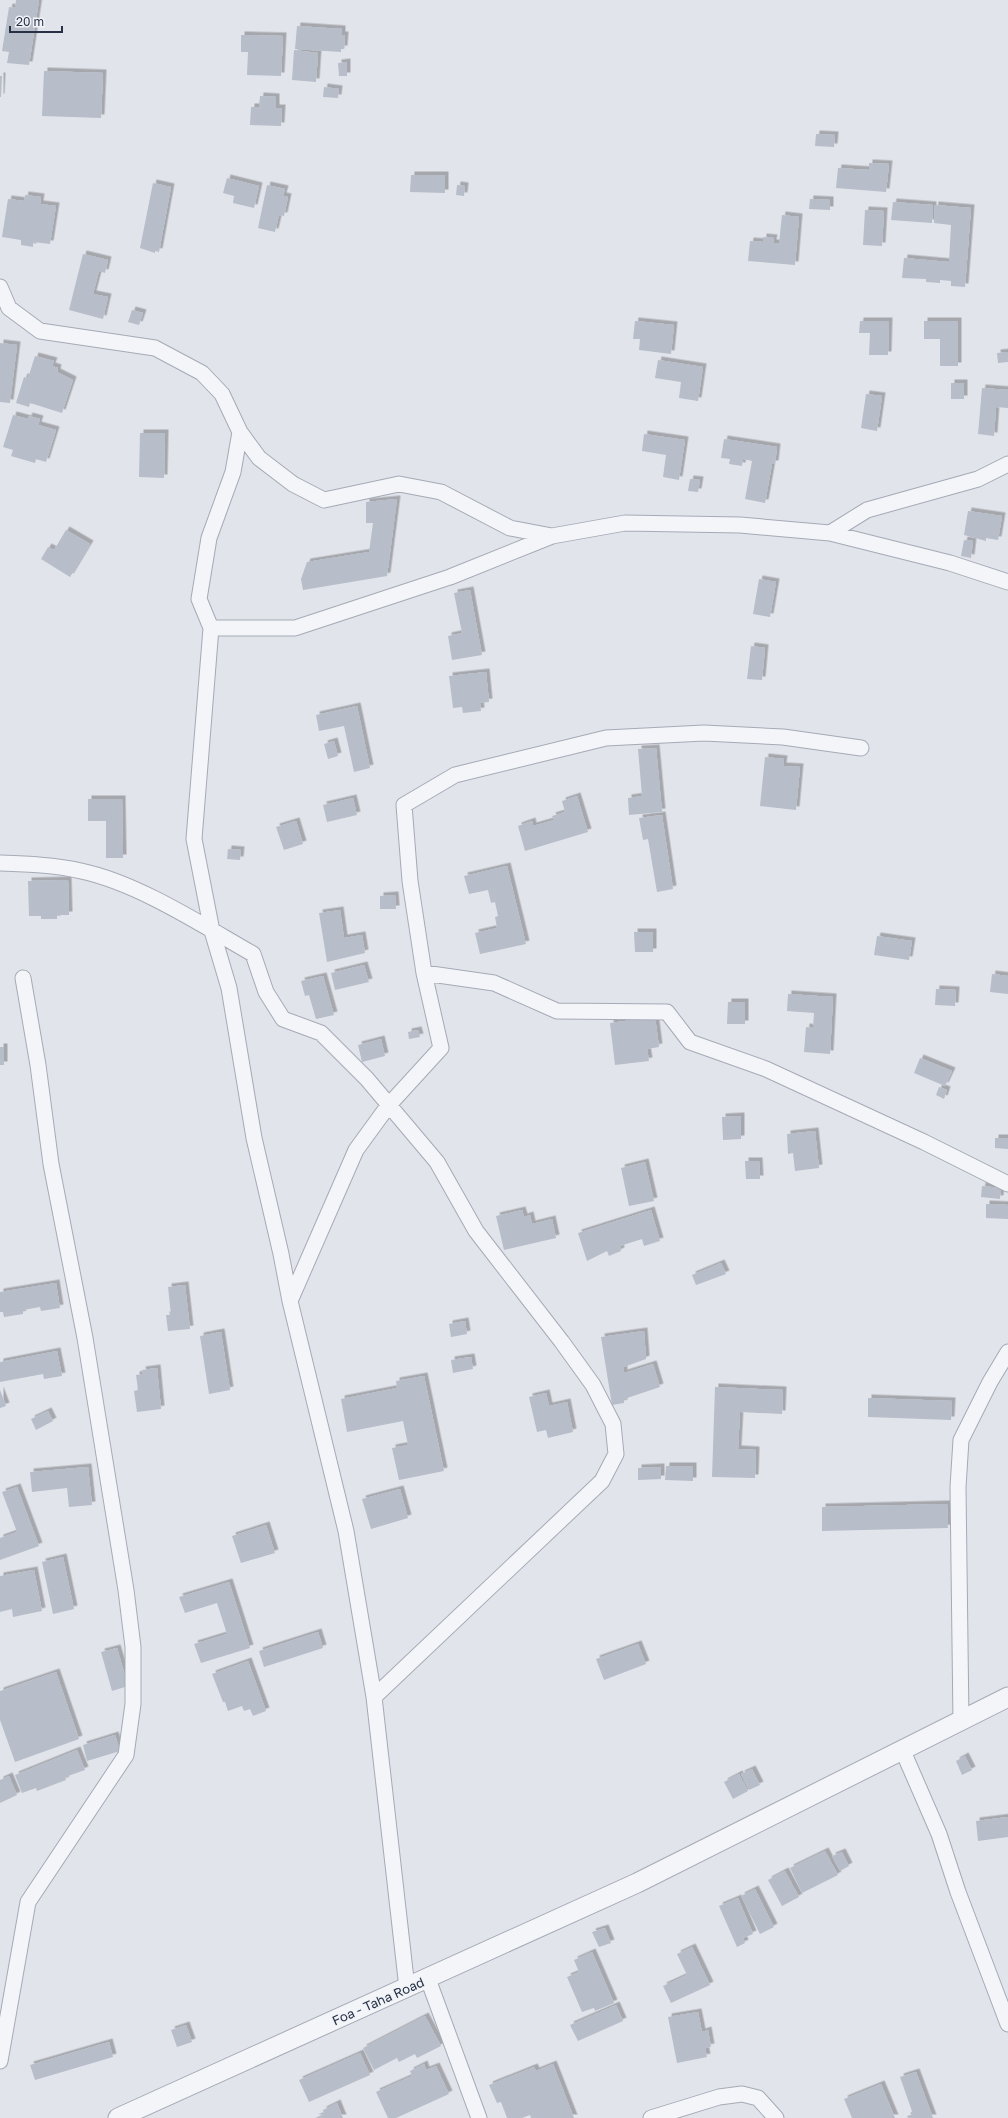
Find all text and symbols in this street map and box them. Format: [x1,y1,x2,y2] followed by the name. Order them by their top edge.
[10,8,62,34] scale bar
[16,14,44,29] text: 20 m
[330,1974,426,2028] street label: Foa - Taha Road

